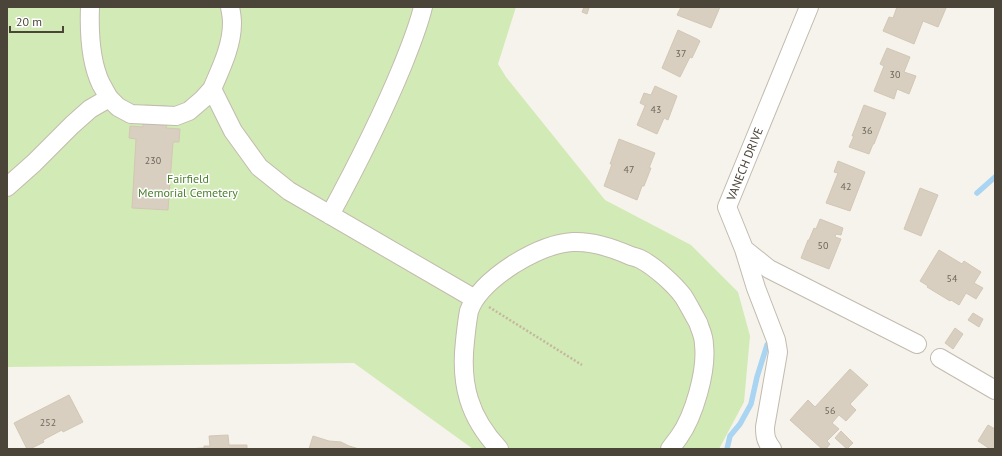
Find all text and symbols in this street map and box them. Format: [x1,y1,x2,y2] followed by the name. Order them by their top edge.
[10,8,63,34] scale bar
[16,14,42,29] text: 20 m
[676,47,686,60] house number: 37
[890,68,901,81] house number: 30
[651,103,661,116] house number: 43
[862,124,872,137] house number: 36
[723,125,766,204] street label: VANECH DRIVE
[145,154,162,167] house number: 230
[624,163,634,176] house number: 47
[138,171,238,200] park label: Fairfield Memorial Cemetery
[841,180,851,193] house number: 42
[818,239,829,252] house number: 50
[947,272,958,285] house number: 54
[825,404,835,417] house number: 56
[40,416,56,429] house number: 252

